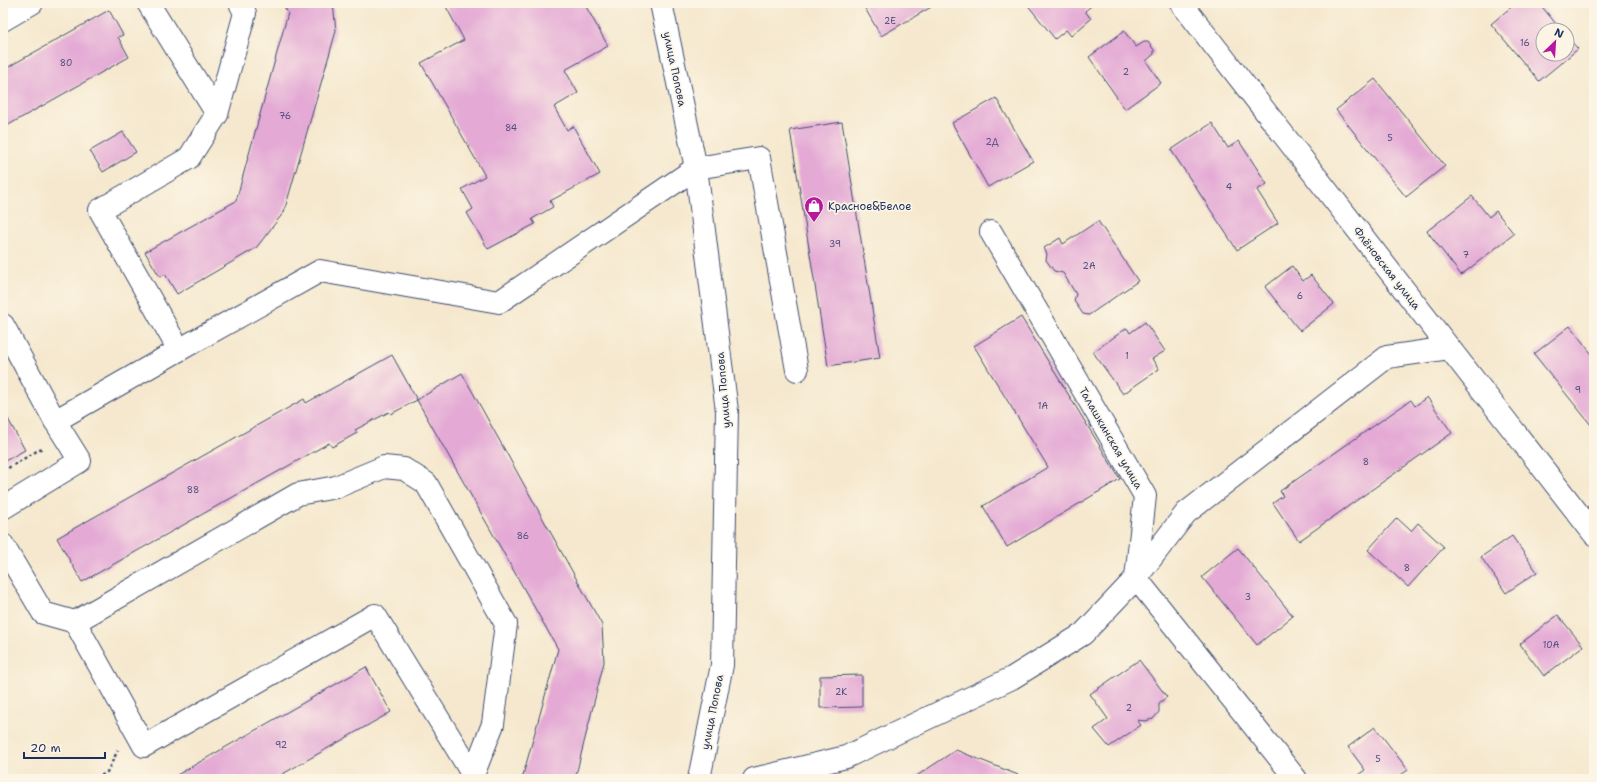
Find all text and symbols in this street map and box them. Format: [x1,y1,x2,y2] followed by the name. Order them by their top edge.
[884,15,896,27] house number: 2Е
[1535,22,1575,62] north arrow
[1552,25,1566,42] text: N
[659,30,690,108] street label: улица Попова
[1520,37,1530,49] house number: 16
[60,57,72,69] house number: 80
[1123,66,1129,78] house number: 2
[279,110,291,122] house number: 76
[505,122,517,134] house number: 84
[1387,132,1393,144] house number: 5
[985,136,999,148] house number: 2Д
[1226,181,1232,193] house number: 4
[803,195,825,223] shop icon: Красное&Белое
[828,199,911,214] place label: Красное&Белое
[1349,224,1424,313] street label: Флёновская улица
[829,238,841,250] house number: 39
[1463,249,1469,261] house number: 7
[1083,260,1096,272] house number: 2А
[1297,290,1303,302] house number: 6
[1125,350,1129,362] house number: 1
[713,351,734,429] street label: улица Попова
[1575,384,1581,396] house number: 9
[1075,385,1146,492] street label: Талашкинская улица
[1038,400,1049,412] house number: 1А
[1363,456,1369,468] house number: 8
[187,484,199,496] house number: 88
[517,530,529,542] house number: 86
[1404,562,1410,574] house number: 8
[1245,591,1251,603] house number: 3
[1543,639,1560,651] house number: 10А
[698,673,727,751] street label: улица Попова
[835,686,847,698] house number: 2К
[1126,702,1132,714] house number: 2
[24,734,105,760] scale bar
[275,739,287,751] house number: 92
[30,740,61,756] text: 20 m
[1375,753,1381,765] house number: 5

